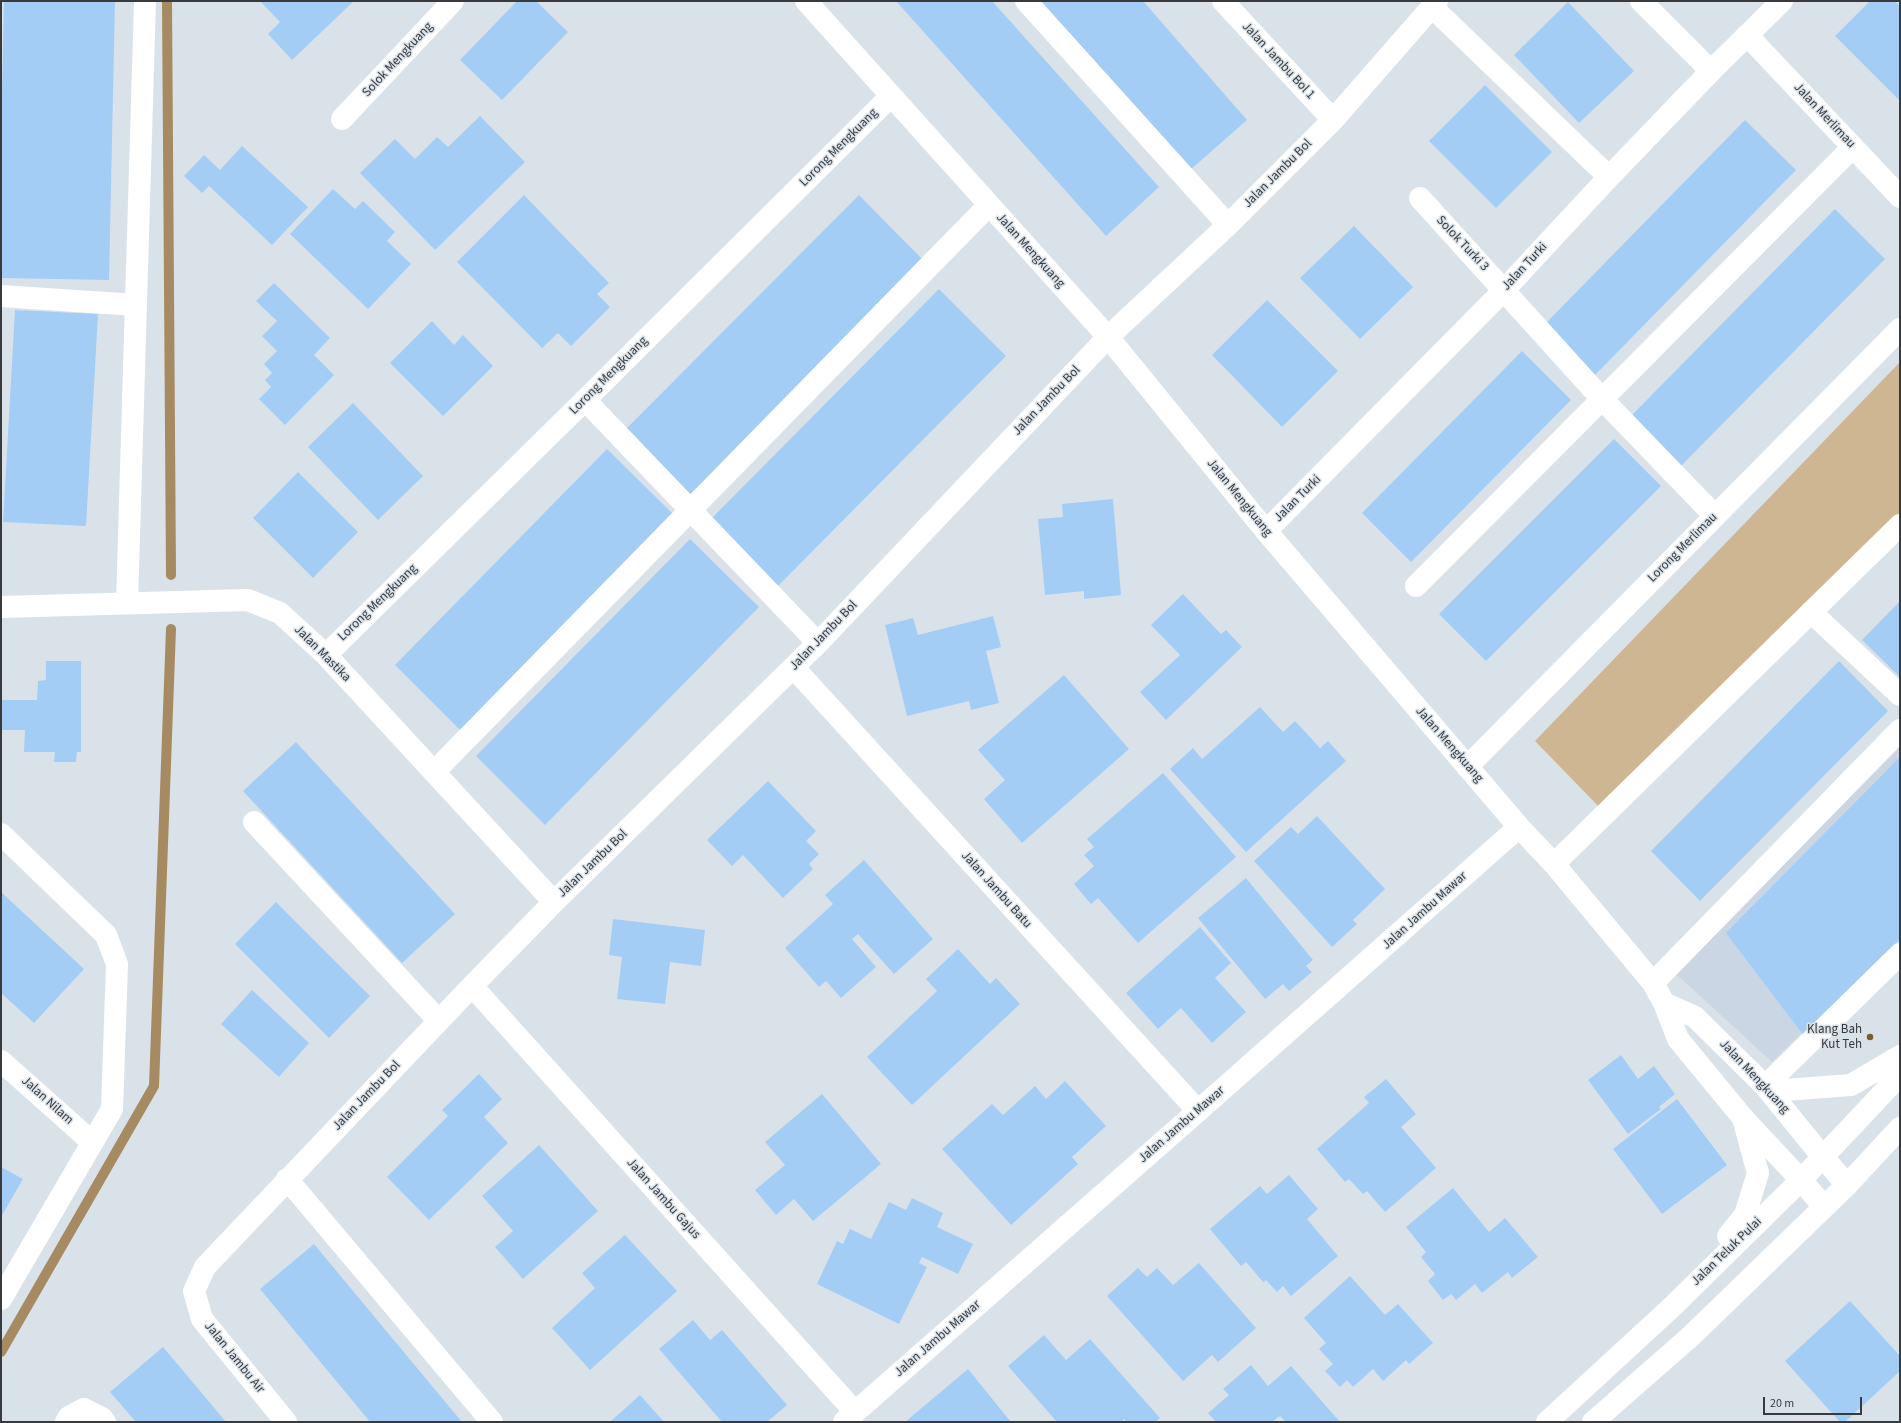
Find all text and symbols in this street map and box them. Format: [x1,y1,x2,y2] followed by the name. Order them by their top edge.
[359,19,437,101] street label: Solok Mengkuang
[1238,19,1318,103] street label: Jalan Jambu Bol 1
[1790,80,1858,152] street label: Jalan Merlimau
[797,106,881,190] street label: Lorong Mengkuang
[1240,136,1316,212] street label: Jalan Jambu Bol
[992,210,1068,292] street label: Jalan Mengkuang
[1432,213,1492,275] street label: Solok Turki 3
[1499,240,1551,294] street label: Jalan Turki
[567,334,651,418] street label: Lorong Mengkuang
[1010,363,1084,439] street label: Jalan Jambu Bol
[1203,456,1275,540] street label: Jalan Mengkuang
[1271,472,1325,526] street label: Jalan Turki
[1645,510,1721,586] street label: Lorong Merlimau
[335,561,421,645] street label: Lorong Mengkuang
[787,598,861,674] street label: Jalan Jambu Bol
[290,622,354,686] street label: Jalan Mastika
[1412,704,1486,786] street label: Jalan Mengkuang
[555,827,631,901] street label: Jalan Jambu Bol
[957,848,1035,932] street label: Jalan Jambu Batu
[1379,869,1471,953] street label: Jalan Jambu Mawar
[1807,1022,1862,1053] place label: Klang Bah Kut Teh
[1865,1032,1875,1042] marker: Klang Bah Kut Teh
[1716,1037,1792,1117] street label: Jalan Mengkuang
[330,1058,404,1134] street label: Jalan Jambu Bol
[18,1074,76,1128] street label: Jalan Nilam
[1136,1083,1228,1167] street label: Jalan Jambu Mawar
[623,1155,703,1243] street label: Jalan Jambu Gajus
[1689,1214,1765,1290] street label: Jalan Teluk Pulai
[892,1297,984,1381] street label: Jalan Jambu Mawar
[200,1319,268,1397] street label: Jalan Jambu Air
[1765,1389,1864,1415] scale bar
[1770,1395,1794,1412] text: 20 m

